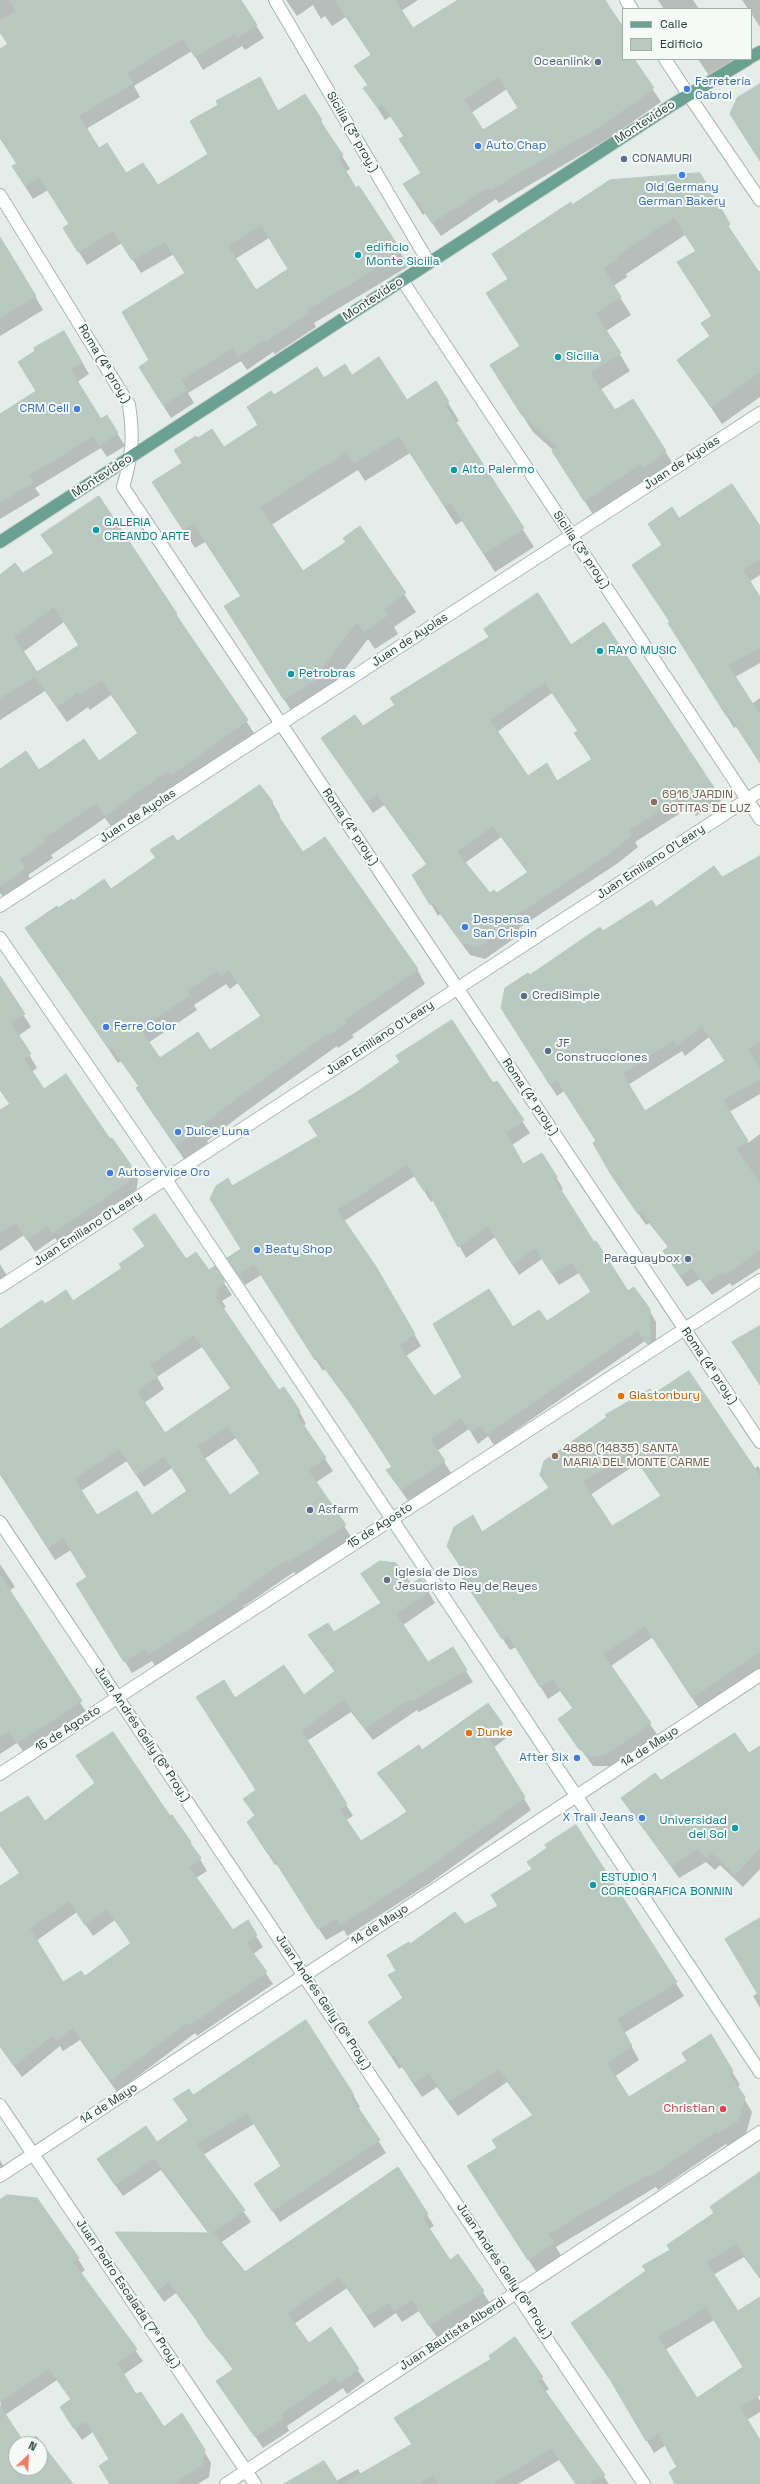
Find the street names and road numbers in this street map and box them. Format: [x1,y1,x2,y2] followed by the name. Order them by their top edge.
[323,89,381,175] street label: Sicilia (3ª proy.)
[612,97,678,147] street label: Montevideo
[340,274,406,324] street label: Montevideo
[75,322,133,406] street label: Roma (4ª proy.)
[641,433,723,493] street label: Juan de Ayolas
[69,451,135,501] street label: Montevideo
[550,508,612,592] street label: Sicilia (3ª proy.)
[369,610,451,670] street label: Juan de Ayolas
[97,786,179,846] street label: Juan de Ayolas
[319,786,381,868] street label: Roma (4ª proy.)
[594,822,708,902] street label: Juan Emiliano O'Leary
[323,998,437,1078] street label: Juan Emiliano O'Leary
[499,1056,561,1138] street label: Roma (4ª proy.)
[31,1189,145,1269] street label: Juan Emiliano O'Leary
[678,1325,740,1407] street label: Roma (4ª proy.)
[345,1500,415,1552] street label: 15 de Agosto
[91,1664,193,1804] street label: Juan Andrés Gelly (6ª Proy.)
[33,1703,103,1755] street label: 15 de Agosto
[619,1723,681,1771] street label: 14 de Mayo
[349,1901,411,1949] street label: 14 de Mayo
[272,1932,374,2072] street label: Juan Andrés Gelly (6ª Proy.)
[78,2080,140,2128] street label: 14 de Mayo
[453,2201,555,2341] street label: Juan Andrés Gelly (6ª Proy.)
[73,2217,183,2371] street label: Juan Pedro Escalada (7ª Proy.)
[397,2294,509,2374] street label: Juan Bautista Alberdi

